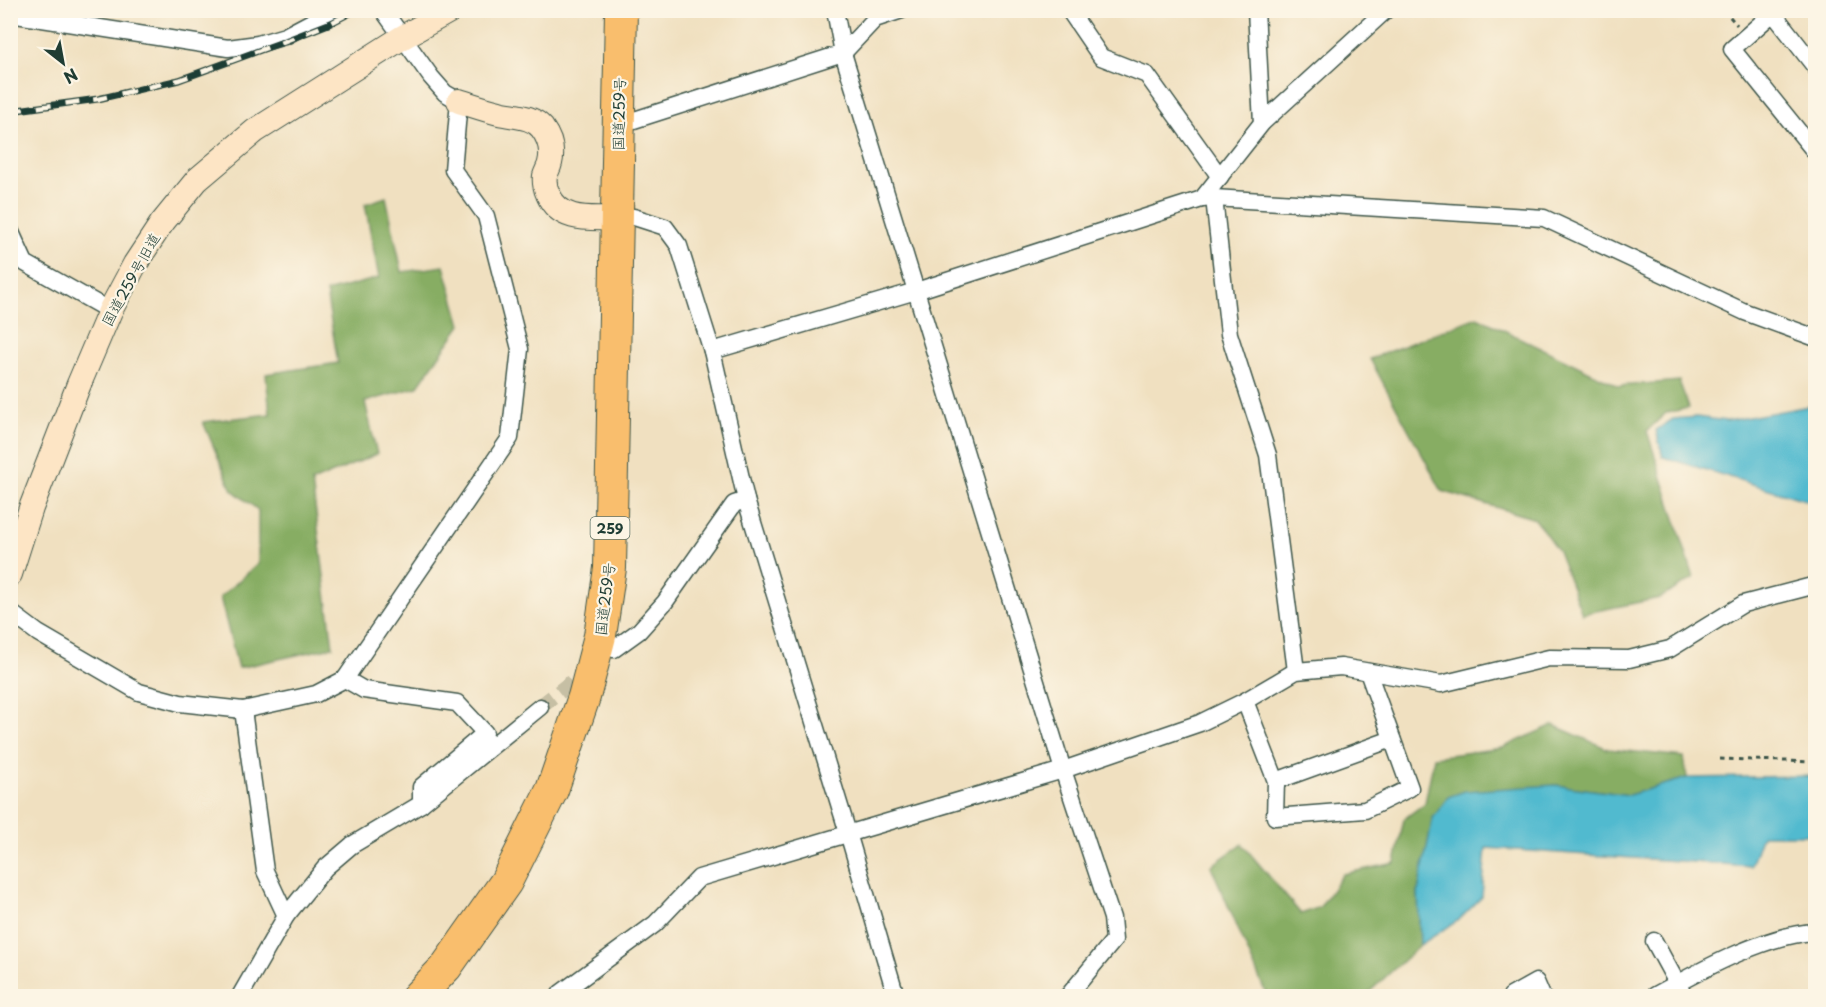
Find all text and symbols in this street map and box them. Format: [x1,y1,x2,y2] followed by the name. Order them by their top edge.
[33,33,93,93] north arrow
[60,63,83,90] text: N
[606,77,630,151] street label: 国道259号
[95,228,165,330] street label: 国道259号旧道
[590,517,630,539] road number: 259
[588,561,620,637] street label: 国道259号

